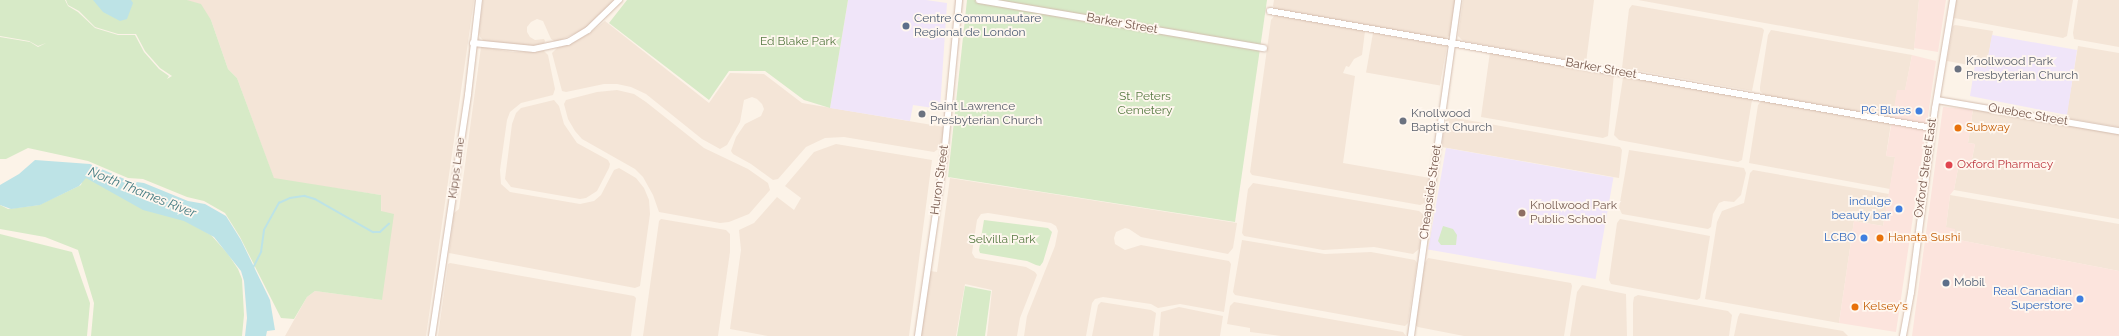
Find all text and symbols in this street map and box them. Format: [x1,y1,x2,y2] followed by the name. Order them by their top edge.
[1085,11,1159,37] street label: Barker Street
[914,12,1041,40] place label: Centre Communautare Regional de London
[901,21,911,31] marker: Centre Communautare Regional de London
[760,35,836,49] park label: Ed Blake Park
[1966,55,2078,83] place label: Knollwood Park Presbyterian Church
[1564,56,1638,82] street label: Barker Street
[1953,64,1963,74] marker: Knollwood Park Presbyterian Church
[1118,90,1172,118] park label: St. Peters Cemetery
[930,100,1042,128] place label: Saint Lawrence Presbyterian Church
[1987,101,2069,129] street label: Quebec Street
[1861,104,1911,118] place label: PC Blues
[1914,106,1924,116] marker: PC Blues
[1411,107,1492,135] place label: Knollwood Baptist Church
[917,109,927,119] marker: Saint Lawrence Presbyterian Church
[1398,116,1408,126] marker: Knollwood Baptist Church
[1912,117,1940,219] street label: Oxford Street East
[1966,121,2010,135] place label: Subway
[1953,123,1963,133] marker: Subway
[446,137,468,199] street label: Kipps Lane
[928,144,952,216] street label: Huron Street
[1417,144,1445,240] street label: Cheapside Street
[1957,158,2053,172] place label: Oxford Pharmacy
[1944,160,1954,170] marker: Oxford Pharmacy
[86,164,198,222] water label: North Thames River
[1831,195,1891,223] place label: indulge beauty bar
[1530,199,1617,227] place label: Knollwood Park Public School
[1894,204,1904,214] marker: indulge beauty bar
[1517,208,1527,218] marker: Knollwood Park Public School
[1824,231,1856,245] place label: LCBO
[1888,231,1960,245] place label: Hanata Sushi
[968,233,1036,247] park label: Selvilla Park
[1859,233,1869,243] marker: LCBO
[1875,233,1885,243] marker: Hanata Sushi
[1954,276,1985,290] place label: Mobil
[1941,278,1951,288] marker: Mobil
[1993,285,2072,313] place label: Real Canadian Superstore
[2075,294,2085,304] marker: Real Canadian Superstore
[1863,300,1908,314] place label: Kelsey's
[1850,302,1860,312] marker: Kelsey's

